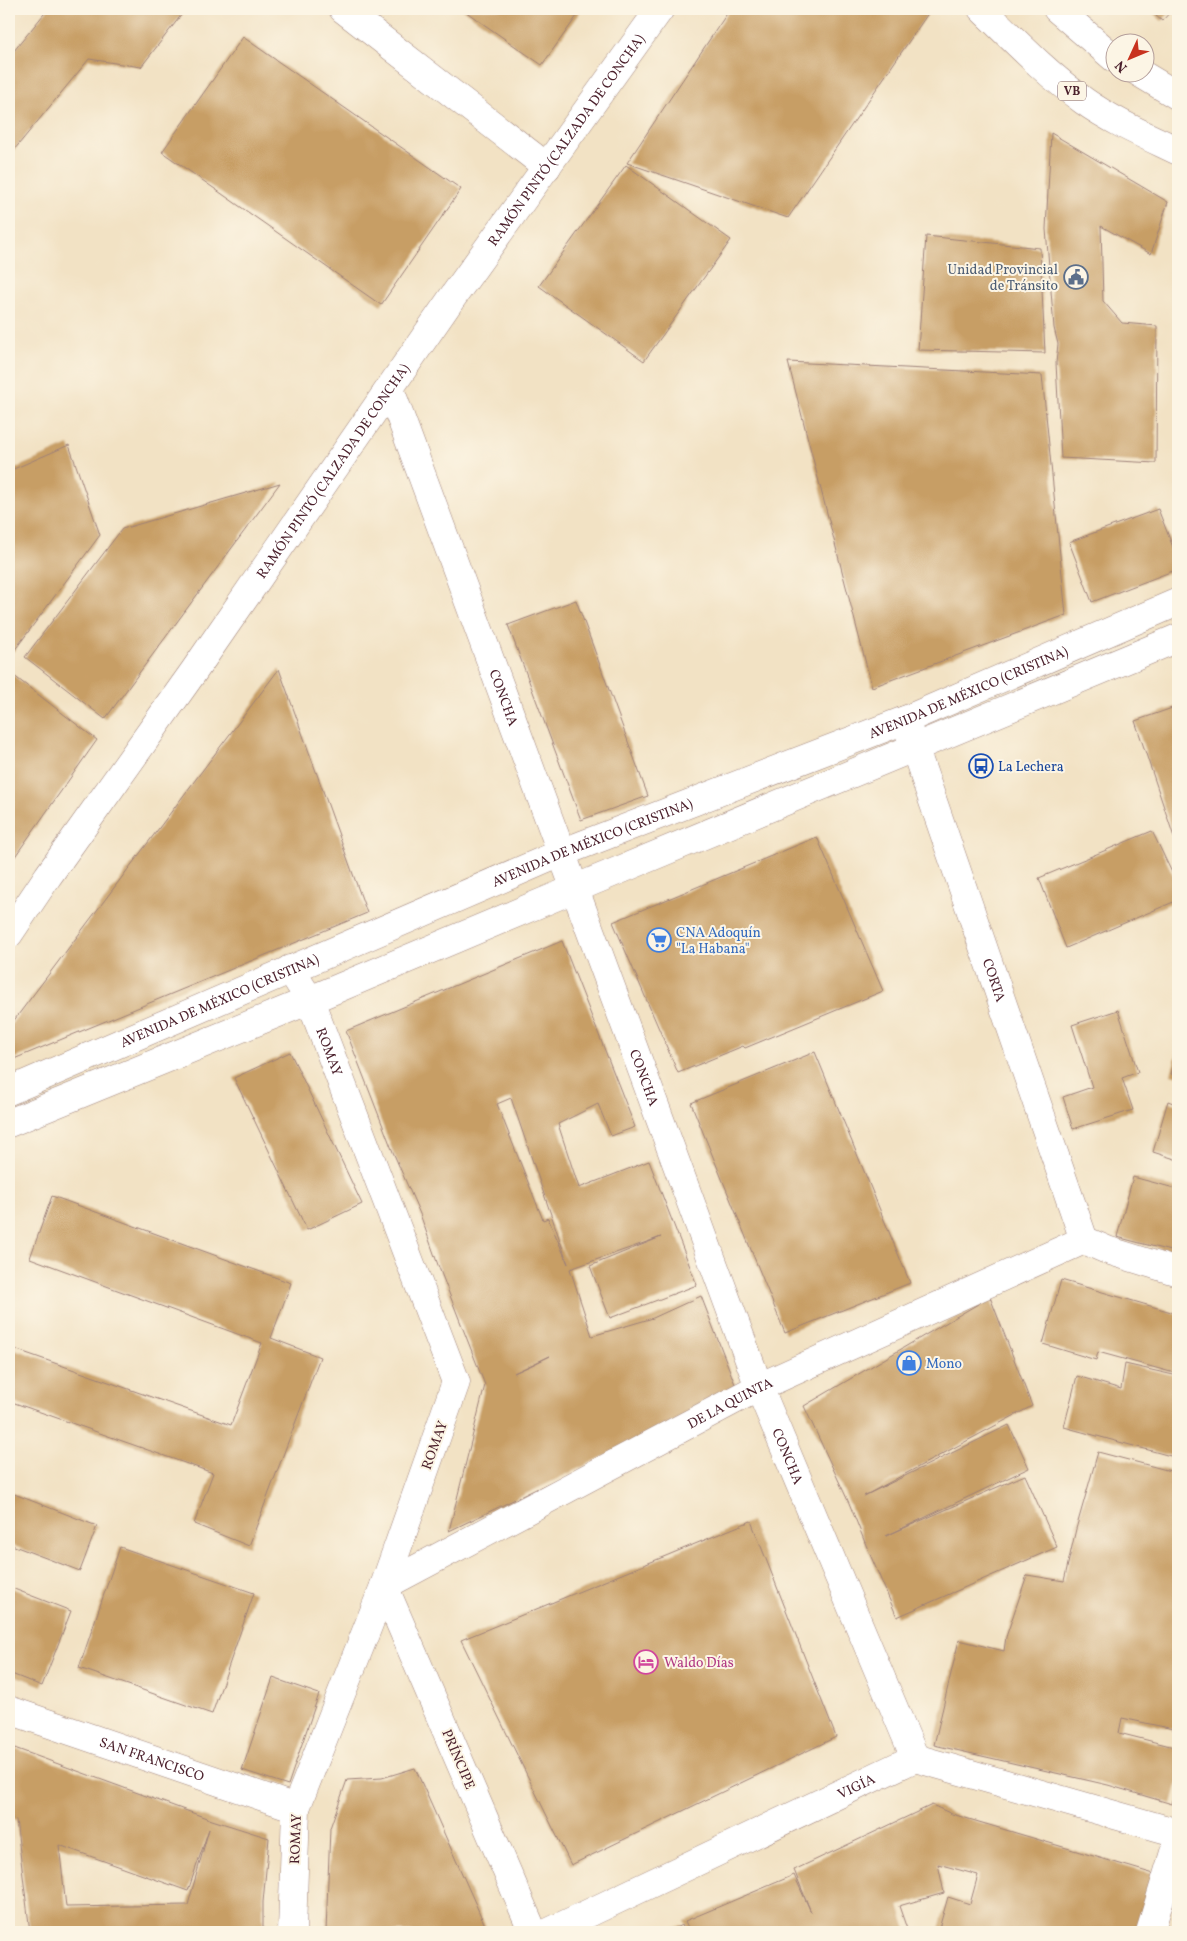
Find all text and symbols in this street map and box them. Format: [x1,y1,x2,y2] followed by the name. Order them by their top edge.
[484,31,650,251] street label: RAMÓN PINTÓ (CALZADA DE CONCHA)
[1104,32,1154,82] north arrow
[1111,56,1132,76] text: N
[1058,82,1086,100] road number: VB
[948,261,1058,296] place label: Unidad Provincial de Tránsito
[1063,264,1089,290] public building icon: Unidad Provincial de Tránsito
[253,361,415,583] street label: RAMÓN PINTÓ (CALZADA DE CONCHA)
[866,643,1071,744] street label: AVENIDA DE MÉXICO (CRISTINA)
[484,667,522,729] street label: CONCHA
[968,753,994,779] bus stop icon: La Lechera
[998,758,1064,777] place label: La Lechera
[489,795,696,893] street label: AVENIDA DE MÉXICO (CRISTINA)
[676,924,761,959] place label: CNA Adoquín "La Habana"
[646,927,672,953] supermarket icon: CNA Adoquín "La Habana"
[118,950,322,1053] street label: AVENIDA DE MÉXICO (CRISTINA)
[977,956,1009,1005] street label: CORTA
[310,1025,346,1079] street label: ROMAY
[624,1047,662,1109] street label: CONCHA
[896,1350,922,1376] shop icon: Mono
[926,1355,962,1374] place label: Mono
[684,1374,776,1434] street label: DE LA QUINTA
[418,1418,453,1472] street label: ROMAY
[766,1426,807,1488] street label: CONCHA
[633,1649,659,1675] hotel icon: Waldo Días
[664,1654,734,1673] place label: Waldo Días
[436,1727,479,1793] street label: PRÍNCIPE
[97,1734,206,1787] street label: SAN FRANCISCO
[835,1770,879,1804] street label: VIGÍA
[286,1813,307,1865] street label: ROMAY

